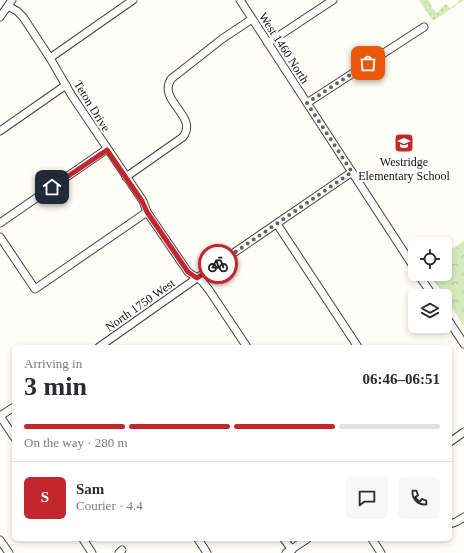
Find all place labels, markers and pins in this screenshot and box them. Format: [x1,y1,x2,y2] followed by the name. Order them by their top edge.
[351,46,385,80] pin
[393,132,415,154] school or university icon: Westridge Elementary School
[358,155,450,183] place label: Westridge Elementary School
[35,170,69,204] pin

